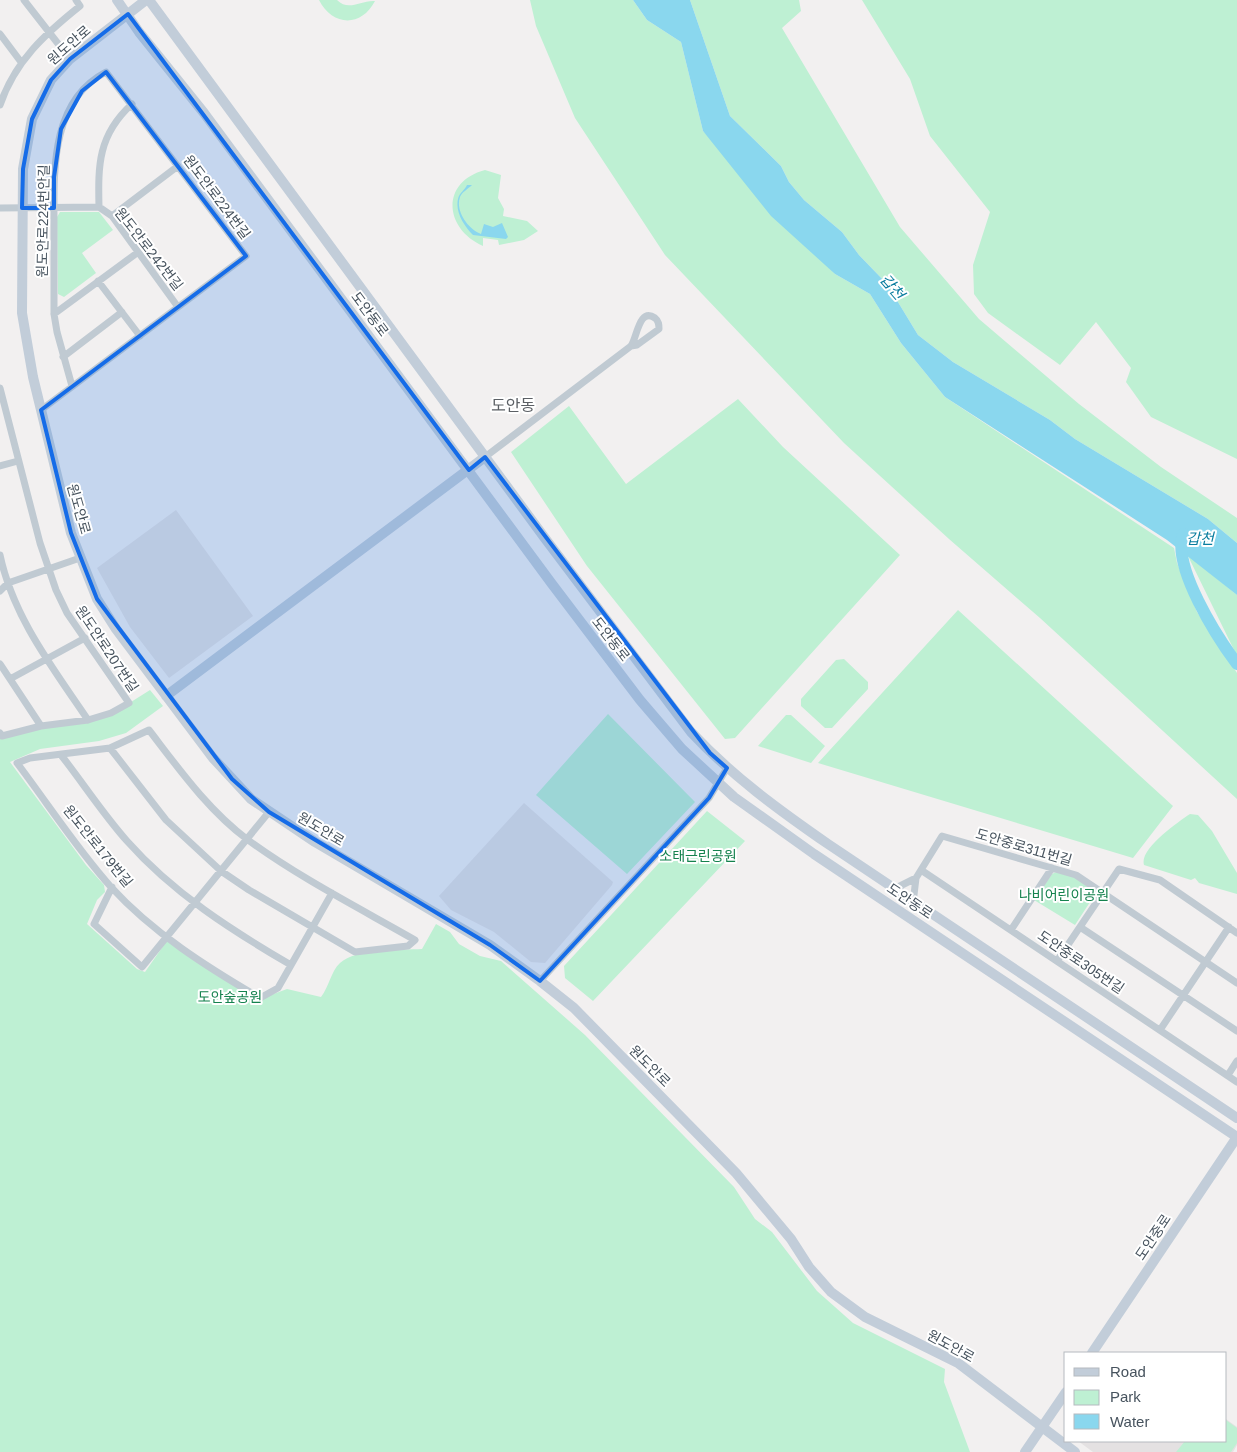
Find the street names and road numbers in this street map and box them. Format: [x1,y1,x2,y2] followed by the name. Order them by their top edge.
[44,22,94,68] street label: 원도안로
[180,152,254,242] street label: 원도안로224번길
[34,164,52,278] street label: 원도안로224번안길
[112,204,186,294] street label: 원도안로242번길
[348,289,392,339] street label: 도안동로
[64,482,94,536] street label: 원도안로
[72,603,142,695] street label: 원도안로207번길
[589,614,633,664] street label: 도안동로
[60,802,136,890] street label: 원도안로179번길
[295,809,347,849] street label: 원도안로
[974,826,1074,868] street label: 도안중로311번길
[884,880,936,922] street label: 도안동로
[1035,927,1127,997] street label: 도안중로305번길
[626,1042,674,1090] street label: 원도안로
[1132,1211,1174,1263] street label: 도안중로
[925,1327,978,1366] street label: 원도안로

